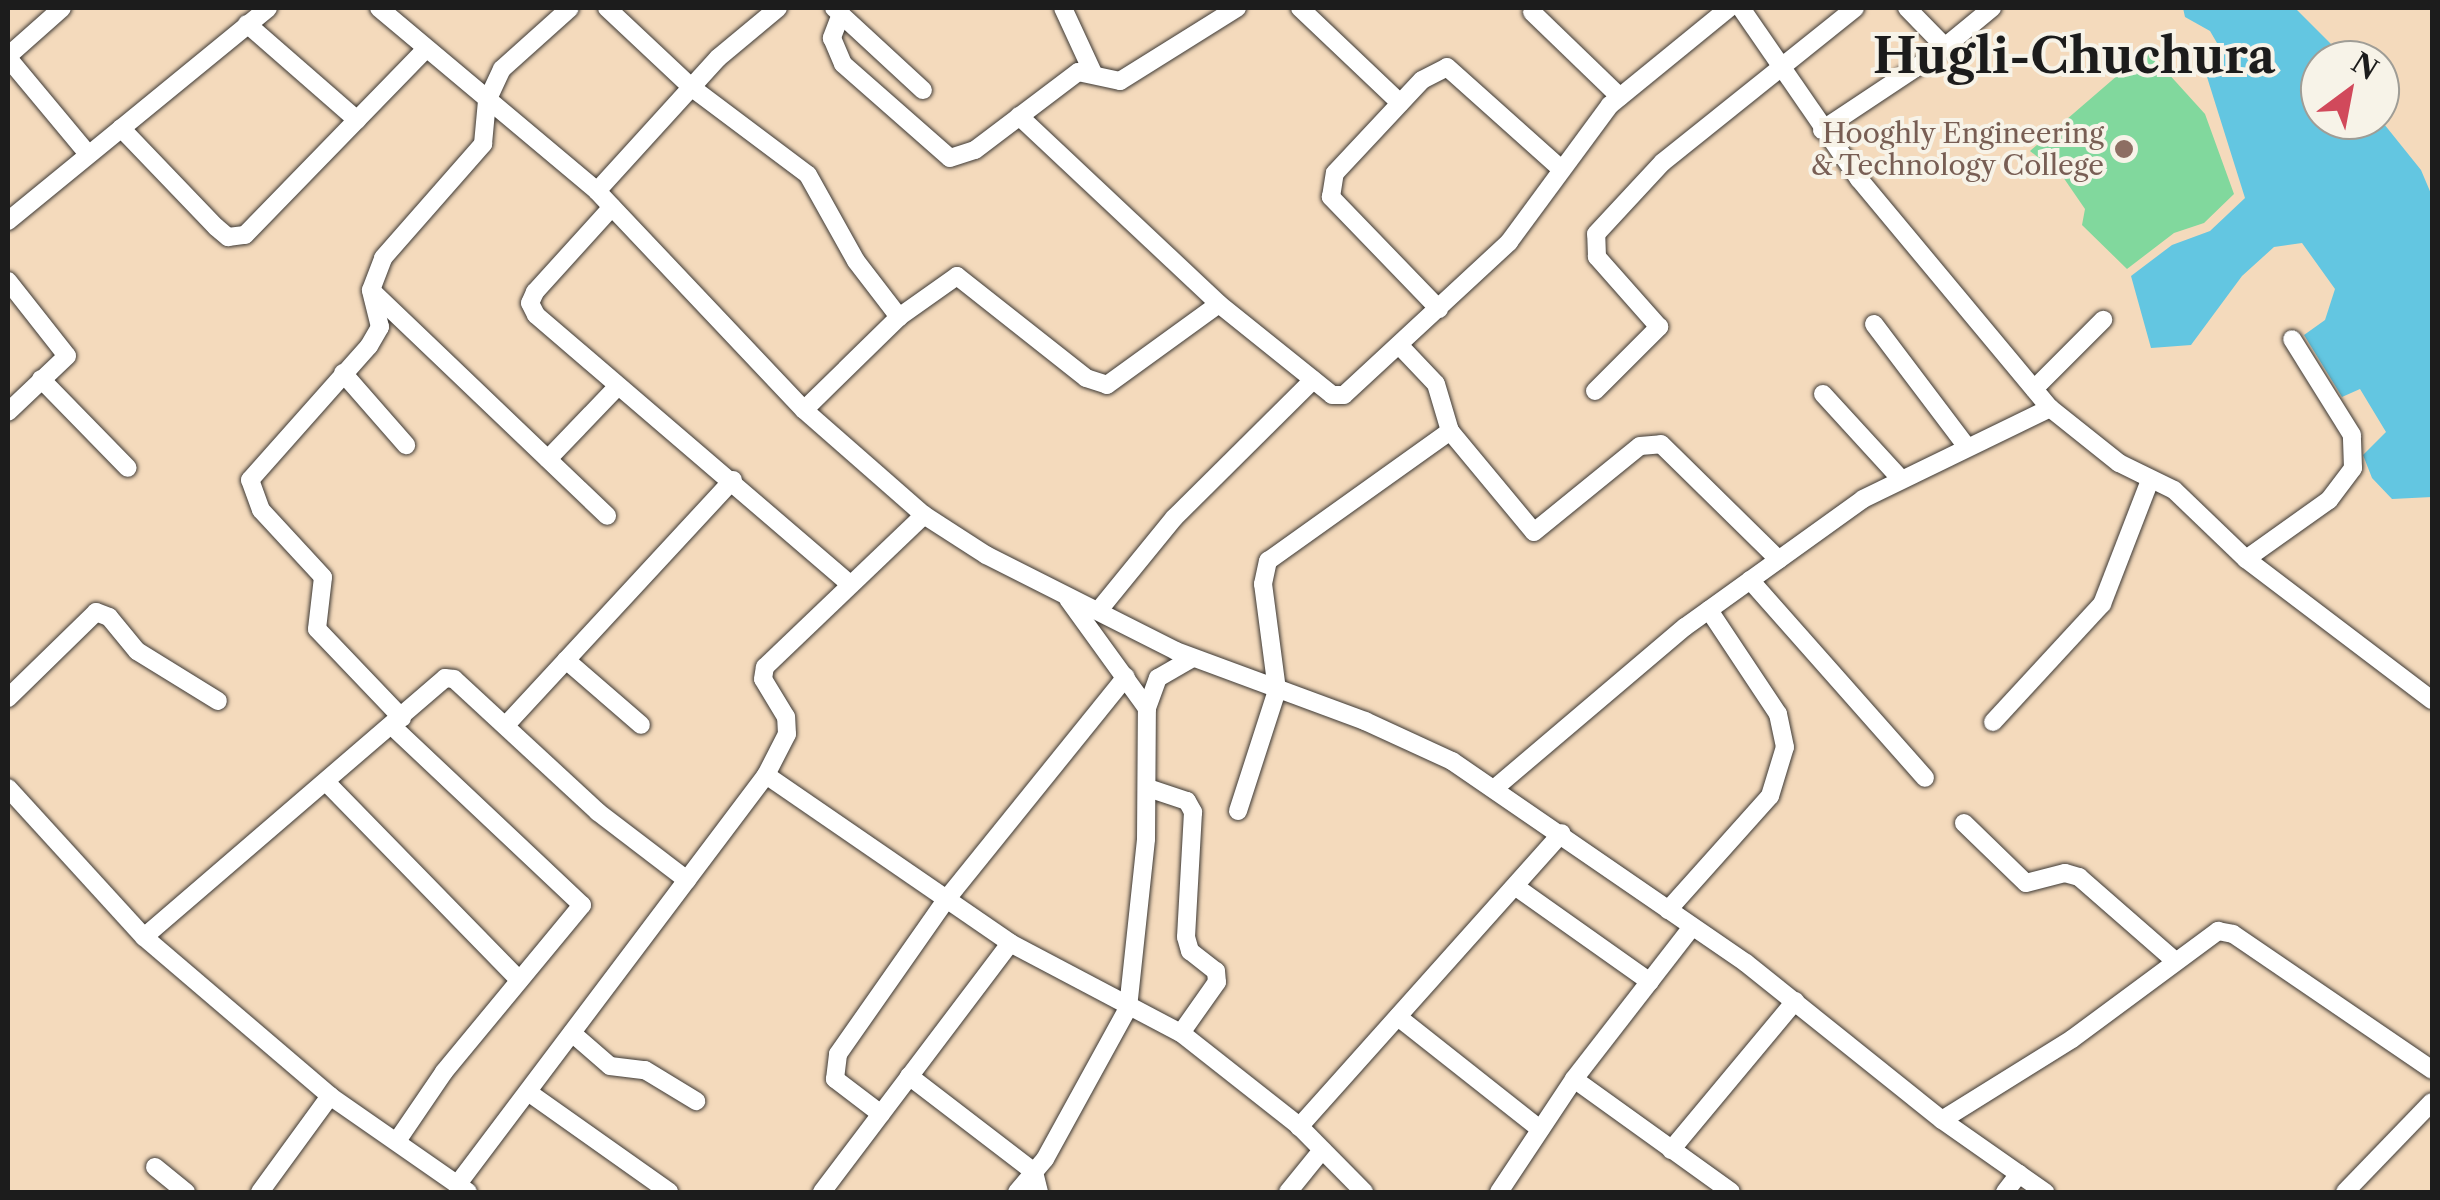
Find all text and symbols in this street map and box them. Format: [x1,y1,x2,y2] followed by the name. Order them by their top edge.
[1873,27,2275,85] district label: Hugli-Chuchura
[2300,40,2400,140] north arrow
[2346,45,2384,87] text: N
[1808,116,2104,182] place label: Hooghly Engineering & Technology College
[2113,138,2135,160] marker: Hooghly Engineering & Technology College

